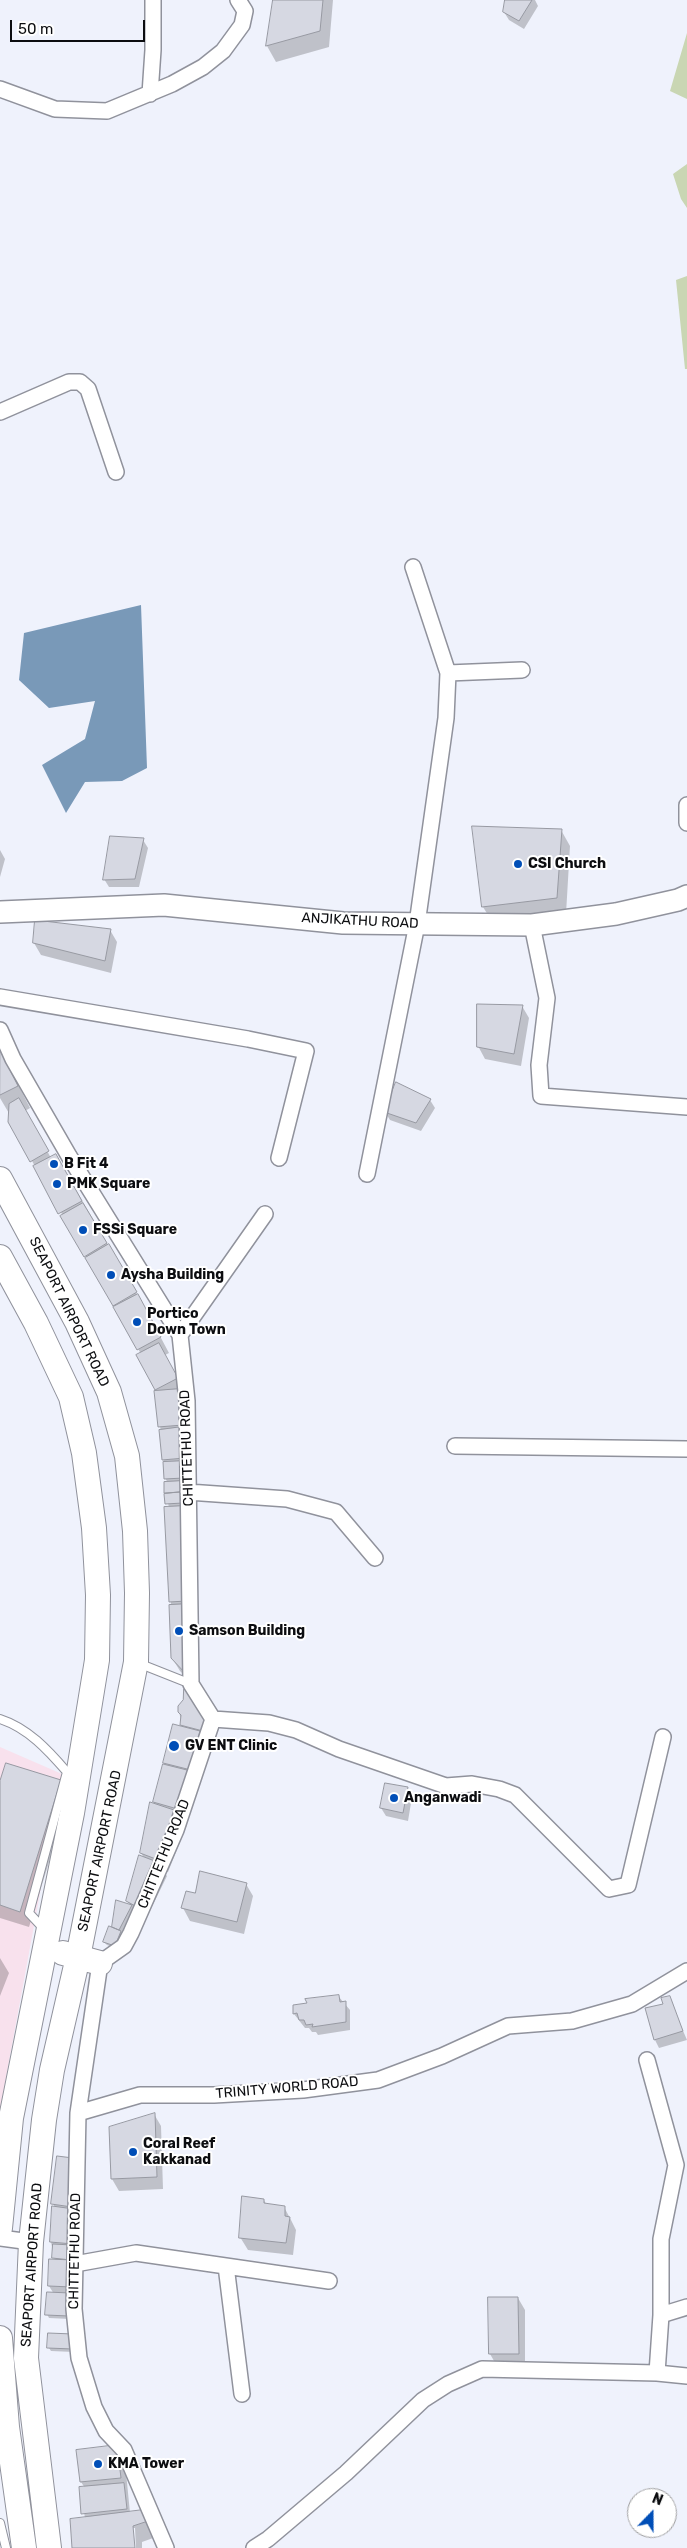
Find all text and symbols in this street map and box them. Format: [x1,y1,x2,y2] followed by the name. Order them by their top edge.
[12,10,148,42] scale bar
[18,20,53,38] text: 50 m
[528,856,606,872] place label: CSI Church
[512,858,524,870] marker: CSI Church
[301,910,419,932] street label: ANJIKATHU ROAD
[64,1156,109,1172] place label: B Fit 4
[48,1158,60,1170] marker: B Fit 4
[67,1176,150,1192] place label: PMK Square
[51,1178,63,1190] marker: PMK Square
[93,1222,177,1238] place label: FSSi Square
[77,1224,89,1236] marker: FSSi Square
[25,1234,113,1390] street label: SEAPORT AIRPORT ROAD
[121,1267,224,1283] place label: Aysha Building
[105,1269,117,1281] marker: Aysha Building
[147,1306,226,1338] place label: Portico Down Town
[131,1316,143,1328] marker: Portico Down Town
[177,1389,197,1507] street label: CHITTETHU ROAD
[189,1623,305,1639] place label: Samson Building
[173,1625,185,1637] marker: Samson Building
[185,1738,277,1754] place label: GV ENT Clinic
[167,1739,181,1753] marker: GV ENT Clinic
[75,1769,125,1933] street label: SEAPORT AIRPORT ROAD
[404,1790,482,1806] place label: Anganwadi
[388,1792,400,1804] marker: Anganwadi
[134,1797,194,1911] street label: CHITTETHU ROAD
[215,2073,359,2103] street label: TRINITY WORLD ROAD
[143,2136,215,2168] place label: Coral Reef Kakkanad
[127,2146,139,2158] marker: Coral Reef Kakkanad
[18,2182,46,2348] street label: SEAPORT AIRPORT ROAD
[66,2193,84,2309] street label: CHITTETHU ROAD
[108,2456,184,2472] place label: KMA Tower
[92,2458,104,2470] marker: KMA Tower
[627,2488,677,2538] north arrow
[650,2490,665,2509] text: N

